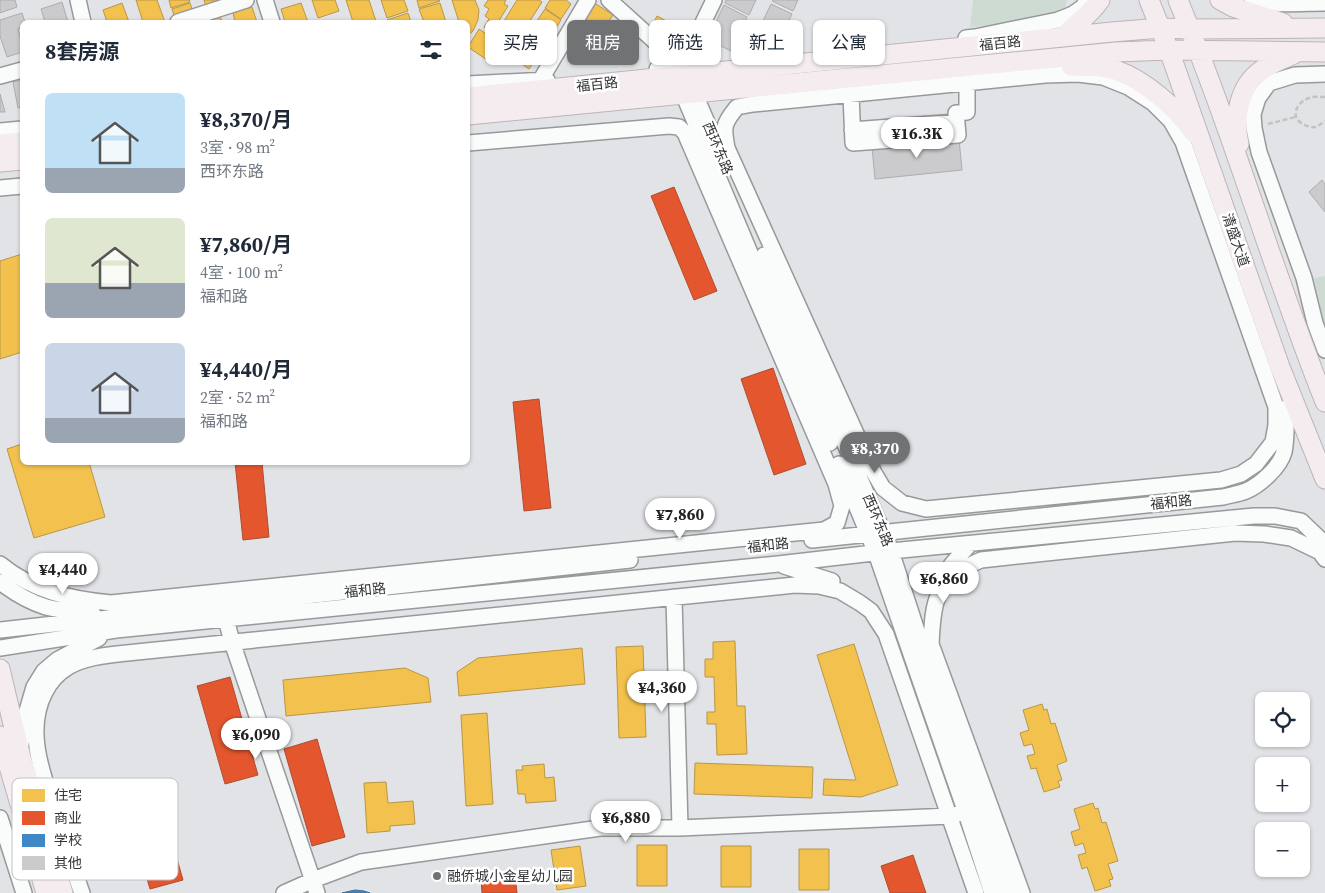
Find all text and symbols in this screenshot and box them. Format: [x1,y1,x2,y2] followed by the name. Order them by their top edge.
[485,20,557,65] chip: 买房
[567,20,639,65] chip: 租房
[649,20,721,65] chip: 筛选
[731,20,803,65] chip: 新上
[813,20,885,65] chip: 公寓
[978,31,1022,55] street label: 福百路
[417,36,445,64] icon: filters
[45,37,119,66] text: 8套房源
[575,72,619,96] street label: 福百路
[200,105,292,134] text: ¥8,370/月
[85,113,145,173] icon: home
[876,116,958,159] pin: ¥16.3K
[698,118,738,178] street label: 西环东路
[892,122,942,144] text: ¥16.3K
[200,136,275,158] text: 3室 · 98 m²
[200,160,264,182] text: 西环东路
[1217,210,1255,270] street label: 清盛大道
[200,230,292,259] text: ¥7,860/月
[85,238,145,298] icon: home
[200,261,283,283] text: 4室 · 100 m²
[200,285,248,307] text: 福和路
[200,355,292,384] text: ¥4,440/月
[85,363,145,423] icon: home
[200,386,275,408] text: 2室 · 52 m²
[200,410,248,432] text: 福和路
[834,432,916,474] pin: ¥8,370
[851,437,899,459] text: ¥8,370
[858,490,898,550] street label: 西环东路
[1149,490,1193,514] street label: 福和路
[639,498,721,540] pin: ¥7,860
[656,503,704,525] text: ¥7,860
[746,533,790,557] street label: 福和路
[22,552,104,595] pin: ¥4,440
[39,558,87,580] text: ¥4,440
[903,562,985,604] pin: ¥6,860
[920,567,968,589] text: ¥6,860
[343,578,387,602] street label: 福和路
[621,670,703,713] pin: ¥4,360
[638,676,686,698] text: ¥4,360
[1255,692,1310,877] map controls
[1255,692,1310,747] button: locate
[215,718,297,760] pin: ¥6,090
[232,723,280,745] text: ¥6,090
[1255,757,1310,812] button: +
[12,778,178,880] legend
[54,785,82,805] text: 住宅
[585,800,667,843] pin: ¥6,880
[602,806,650,828] text: ¥6,880
[54,808,82,828] text: 商业
[1255,822,1310,877] button: −
[54,830,82,850] text: 学校
[54,853,82,873] text: 其他
[447,866,573,886] place label: 融侨城小金星幼儿园
[431,870,443,882] marker: 融侨城小金星幼儿园

